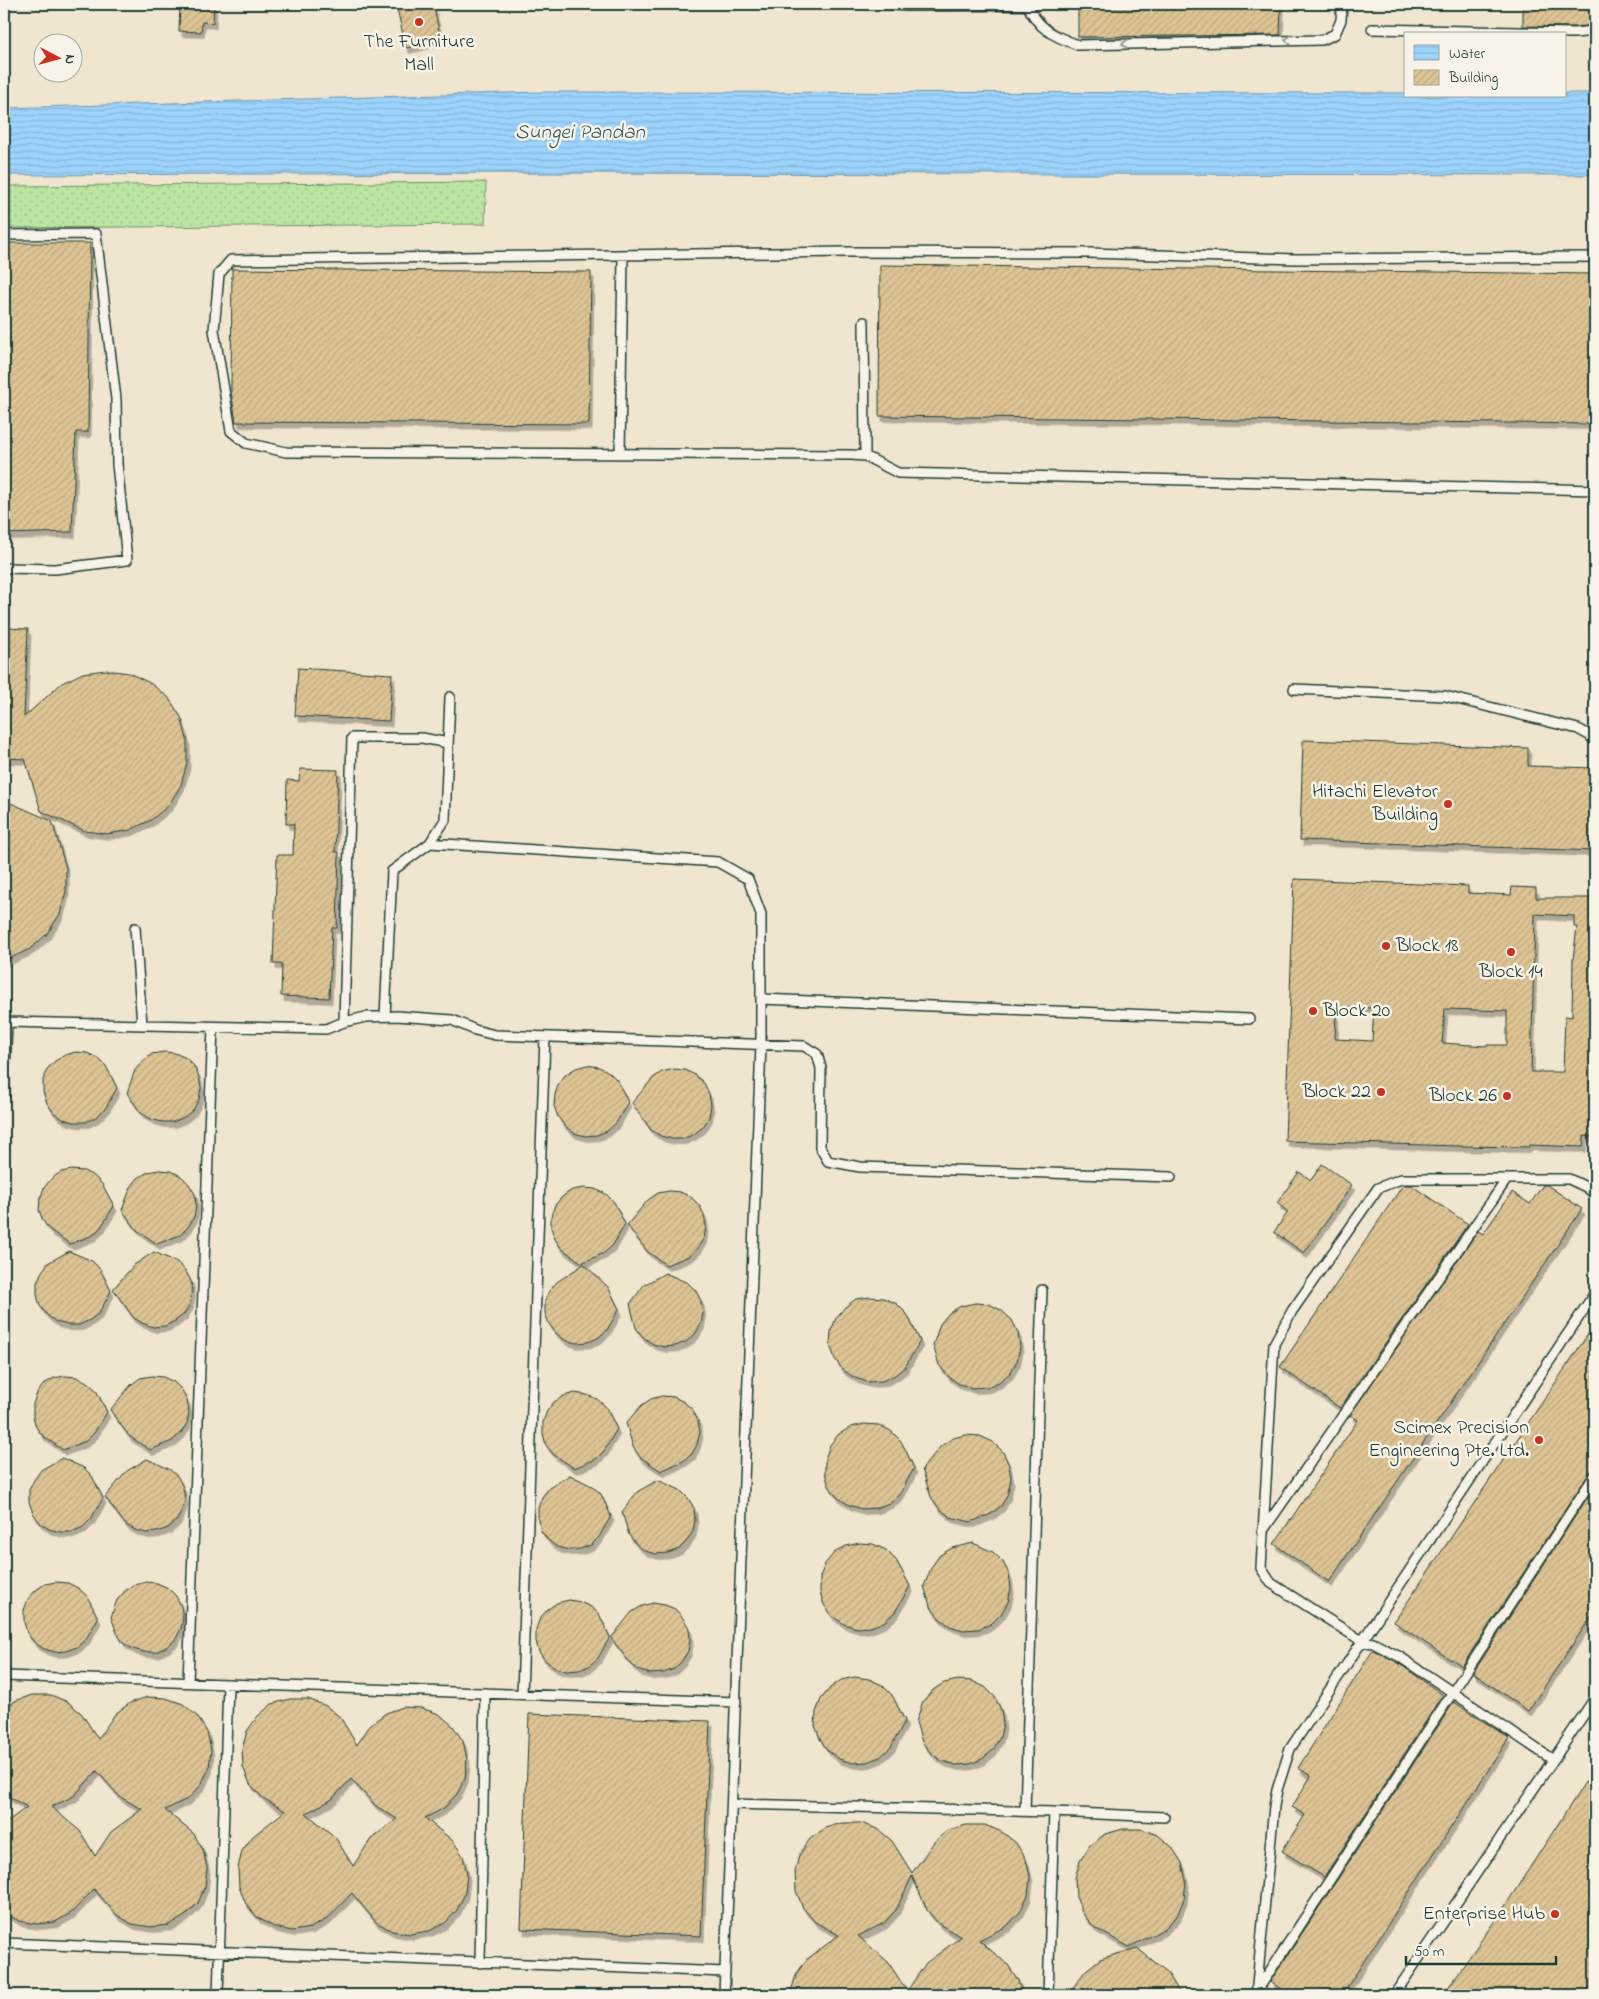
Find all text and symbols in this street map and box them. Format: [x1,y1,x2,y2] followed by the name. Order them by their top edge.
[413,16,425,28] marker: The Furniture Mall
[364,28,474,80] place label: The Furniture Mall
[32,32,82,82] north arrow
[1404,32,1566,98] legend
[1283,35,1291,46] one-way arrow
[1121,38,1129,49] one-way arrow
[1449,43,1485,65] text: Water
[59,53,80,65] text: N
[1448,67,1498,90] text: Building
[515,118,646,149] water label: Sungei Pandan
[1312,778,1439,831] place label: Hitachi Elevator Building
[1442,798,1454,810] marker: Hitachi Elevator Building
[1395,932,1459,961] place label: Block 18
[1380,940,1392,952] marker: Block 18
[1505,946,1517,958] marker: Block 14
[1478,958,1543,987] place label: Block 14
[1322,997,1391,1026] place label: Block 20
[1307,1005,1319,1017] marker: Block 20
[1301,1078,1371,1107] place label: Block 22
[1429,1082,1497,1111] place label: Block 26
[1375,1086,1387,1098] marker: Block 22
[1501,1090,1513,1102] marker: Block 26
[1368,1414,1529,1467] place label: Scimex Precision Engineering Pte. Ltd.
[1533,1434,1545,1446] marker: Scimex Precision Engineering Pte. Ltd.
[1423,1900,1545,1929] place label: Enterprise Hub
[1549,1908,1561,1920] marker: Enterprise Hub
[1406,1934,1556,1966] scale bar
[1414,1941,1445,1963] text: 50 m

